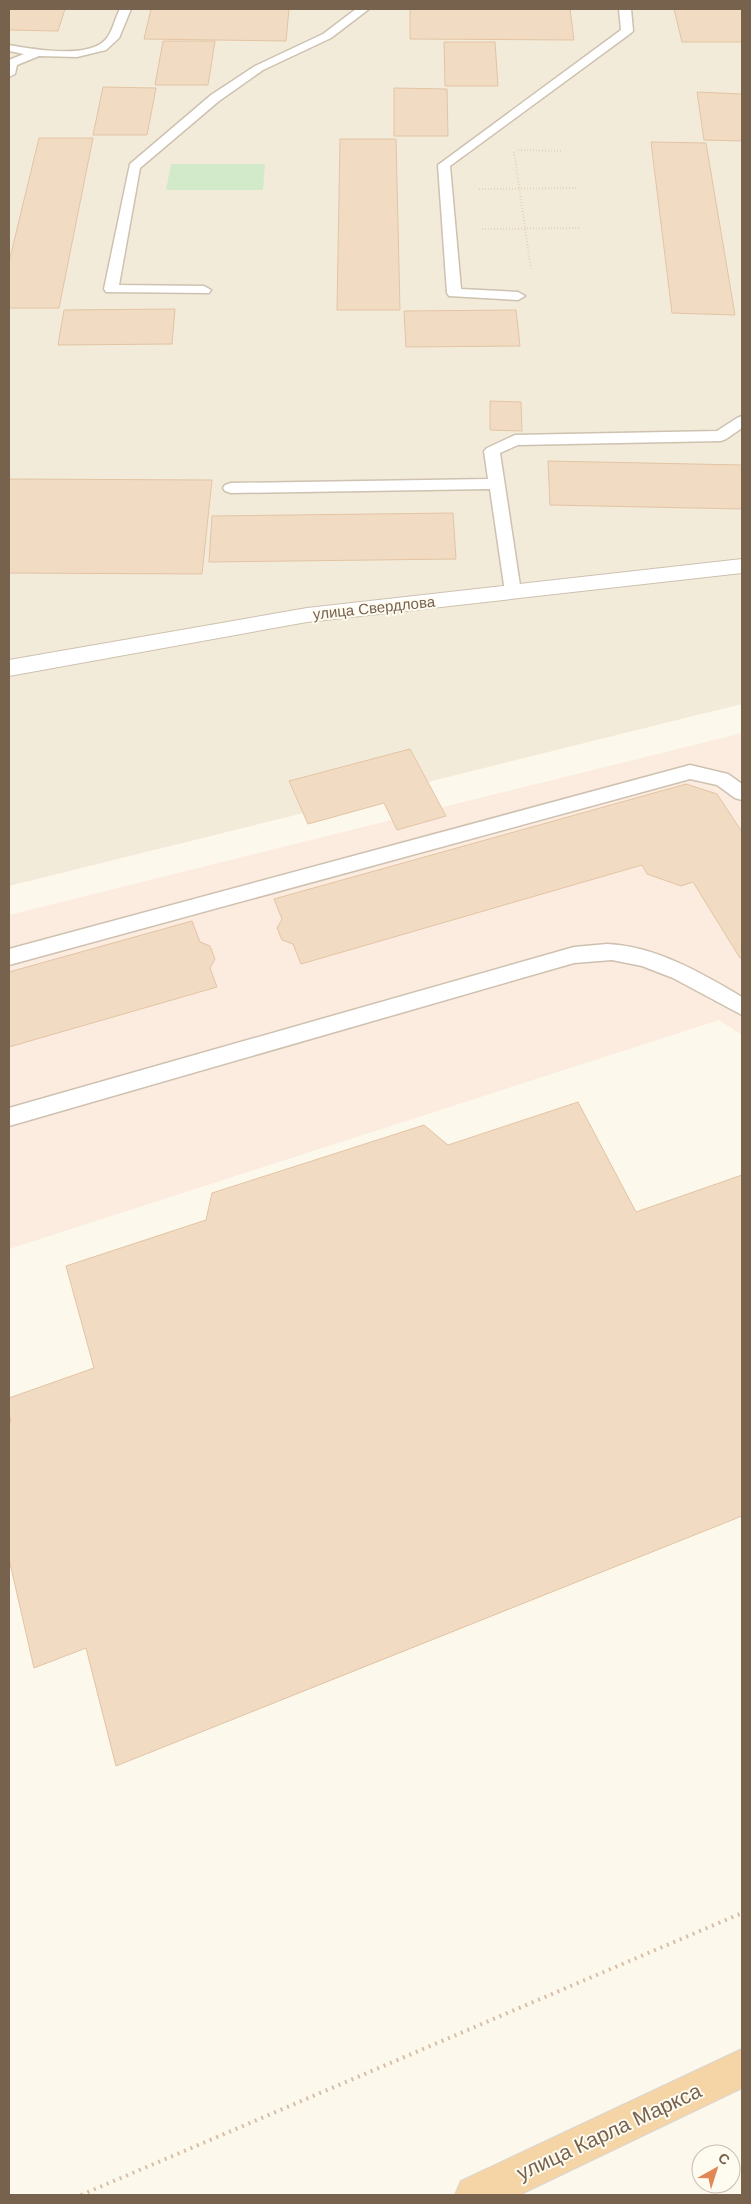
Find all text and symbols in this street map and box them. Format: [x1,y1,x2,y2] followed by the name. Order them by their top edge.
[312,593,436,622] street label: улица Свердлова
[513,2079,705,2184] street label: улица Карла Маркса
[691,2144,741,2194] north arrow
[715,2149,733,2168] text: С

